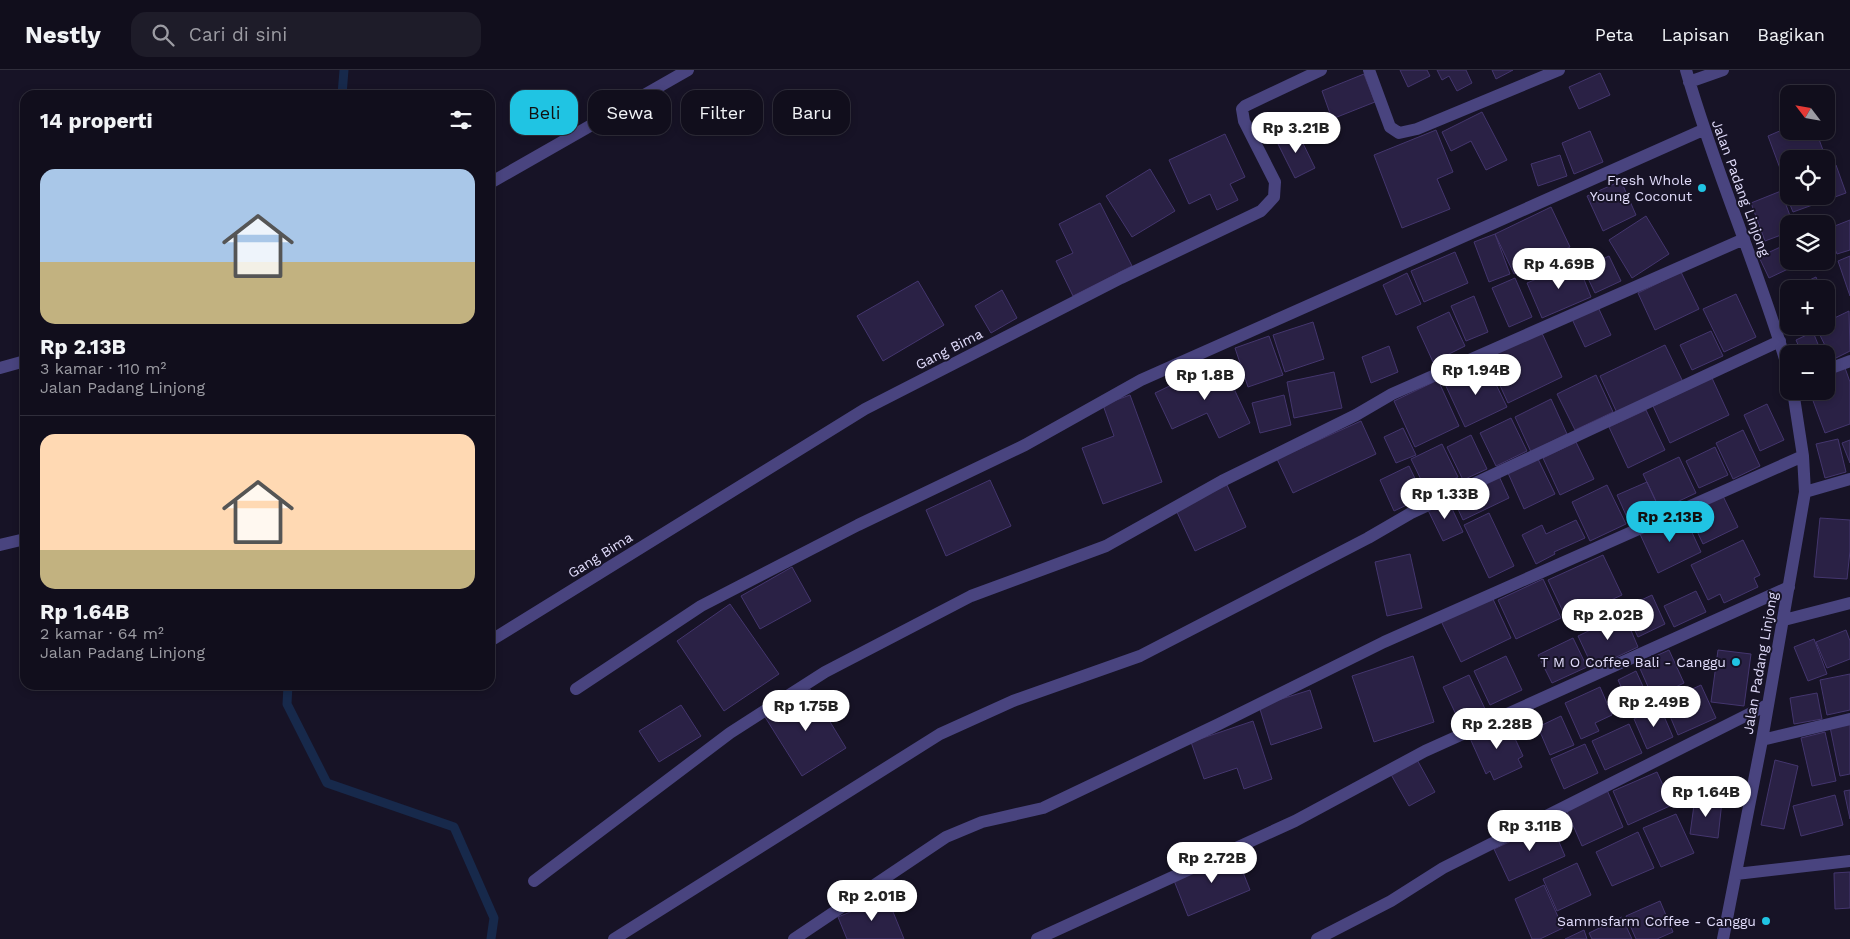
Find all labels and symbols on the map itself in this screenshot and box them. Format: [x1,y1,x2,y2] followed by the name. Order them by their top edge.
[1780,85,1835,140] north arrow
[1244,112,1348,154] pin: Rp 3.21B
[1709,117,1773,259] street label: Jalan Padang Linjong
[1590,172,1692,204] place label: Fresh Whole Young Coconut
[1696,182,1708,194] marker: Fresh Whole Young Coconut
[1507,248,1611,290] pin: Rp 4.69B
[913,325,985,373] street label: Gang Bima
[1424,354,1528,396] pin: Rp 1.94B
[1159,358,1251,401] pin: Rp 1.8B
[1393,478,1497,520] pin: Rp 1.33B
[1618,500,1722,543] pin: Rp 2.13B
[565,529,635,581] street label: Gang Bima
[1740,590,1781,735] street label: Jalan Padang Linjong
[1556,598,1660,641] pin: Rp 2.02B
[1540,654,1726,670] place label: T M O Coffee Bali - Canggu
[1730,656,1742,668] marker: T M O Coffee Bali - Canggu
[1602,686,1706,728] pin: Rp 2.49B
[754,690,858,732] pin: Rp 1.75B
[1445,708,1549,750] pin: Rp 2.28B
[1654,776,1758,818] pin: Rp 1.64B
[1478,810,1582,852] pin: Rp 3.11B
[1160,842,1264,884] pin: Rp 2.72B
[820,880,924,922] pin: Rp 2.01B
[1557,913,1756,929] place label: Sammsfarm Coffee - Canggu
[1760,915,1772,927] marker: Sammsfarm Coffee - Canggu

